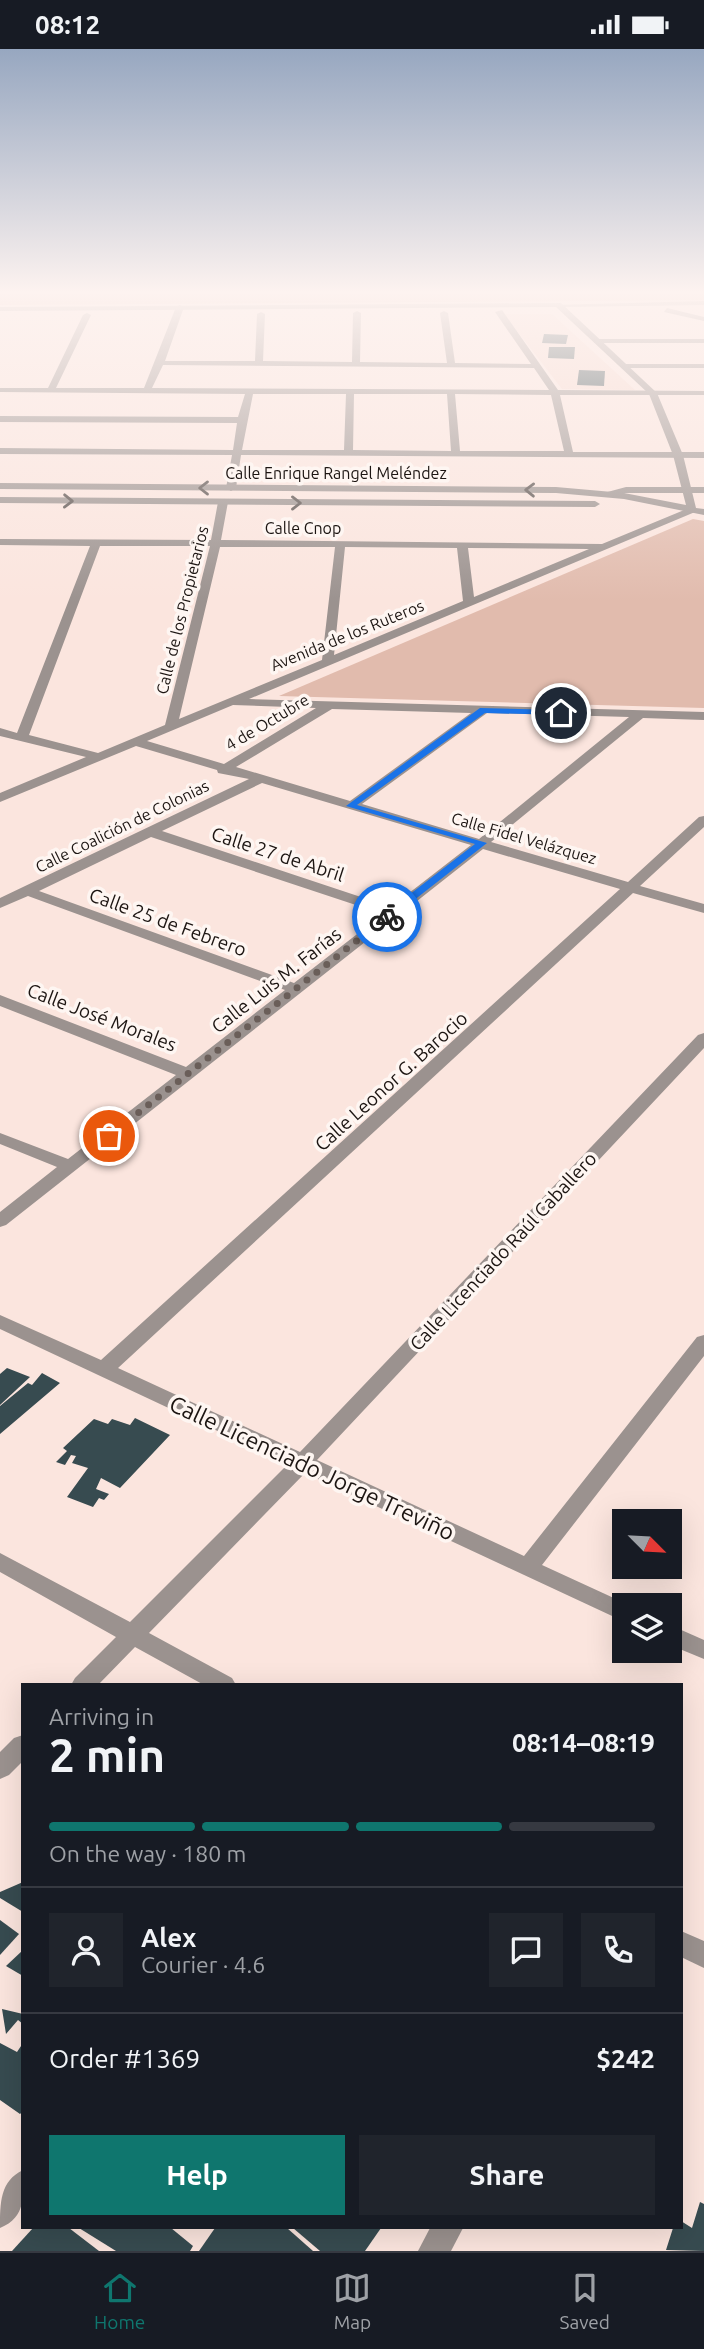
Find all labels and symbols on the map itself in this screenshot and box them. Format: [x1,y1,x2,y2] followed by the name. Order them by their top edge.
[225,464,447,482] street label: Calle Enrique Rangel Meléndez
[199,480,209,496] one-way arrow
[524,482,535,498] one-way arrow
[63,493,74,509] one-way arrow
[291,495,301,511] one-way arrow
[265,519,341,537] street label: Calle Cnop
[152,524,212,696] street label: Calle de los Propietarios
[268,596,426,674] street label: Avenida de los Ruteros
[531,683,591,743] pin
[222,690,312,754] street label: 4 de Octubre
[32,776,212,876] street label: Calle Coalición de Colonias
[449,809,599,867] street label: Calle Fidel Velázquez
[209,822,347,886] street label: Calle 27 de Abril
[352,882,422,952] courier
[86,883,250,961] street label: Calle 25 de Febrero
[207,923,345,1037] street label: Calle Luis M. Farías
[24,978,180,1056] street label: Calle José Morales
[310,1007,472,1155] street label: Calle Leonor G. Barocio
[79,1106,139,1166] pin
[405,1147,601,1355] street label: Calle Licenciado Raúl Caballero
[166,1390,459,1545] street label: Calle Licenciado Jorge Treviño
[612,1509,682,1579] north arrow

